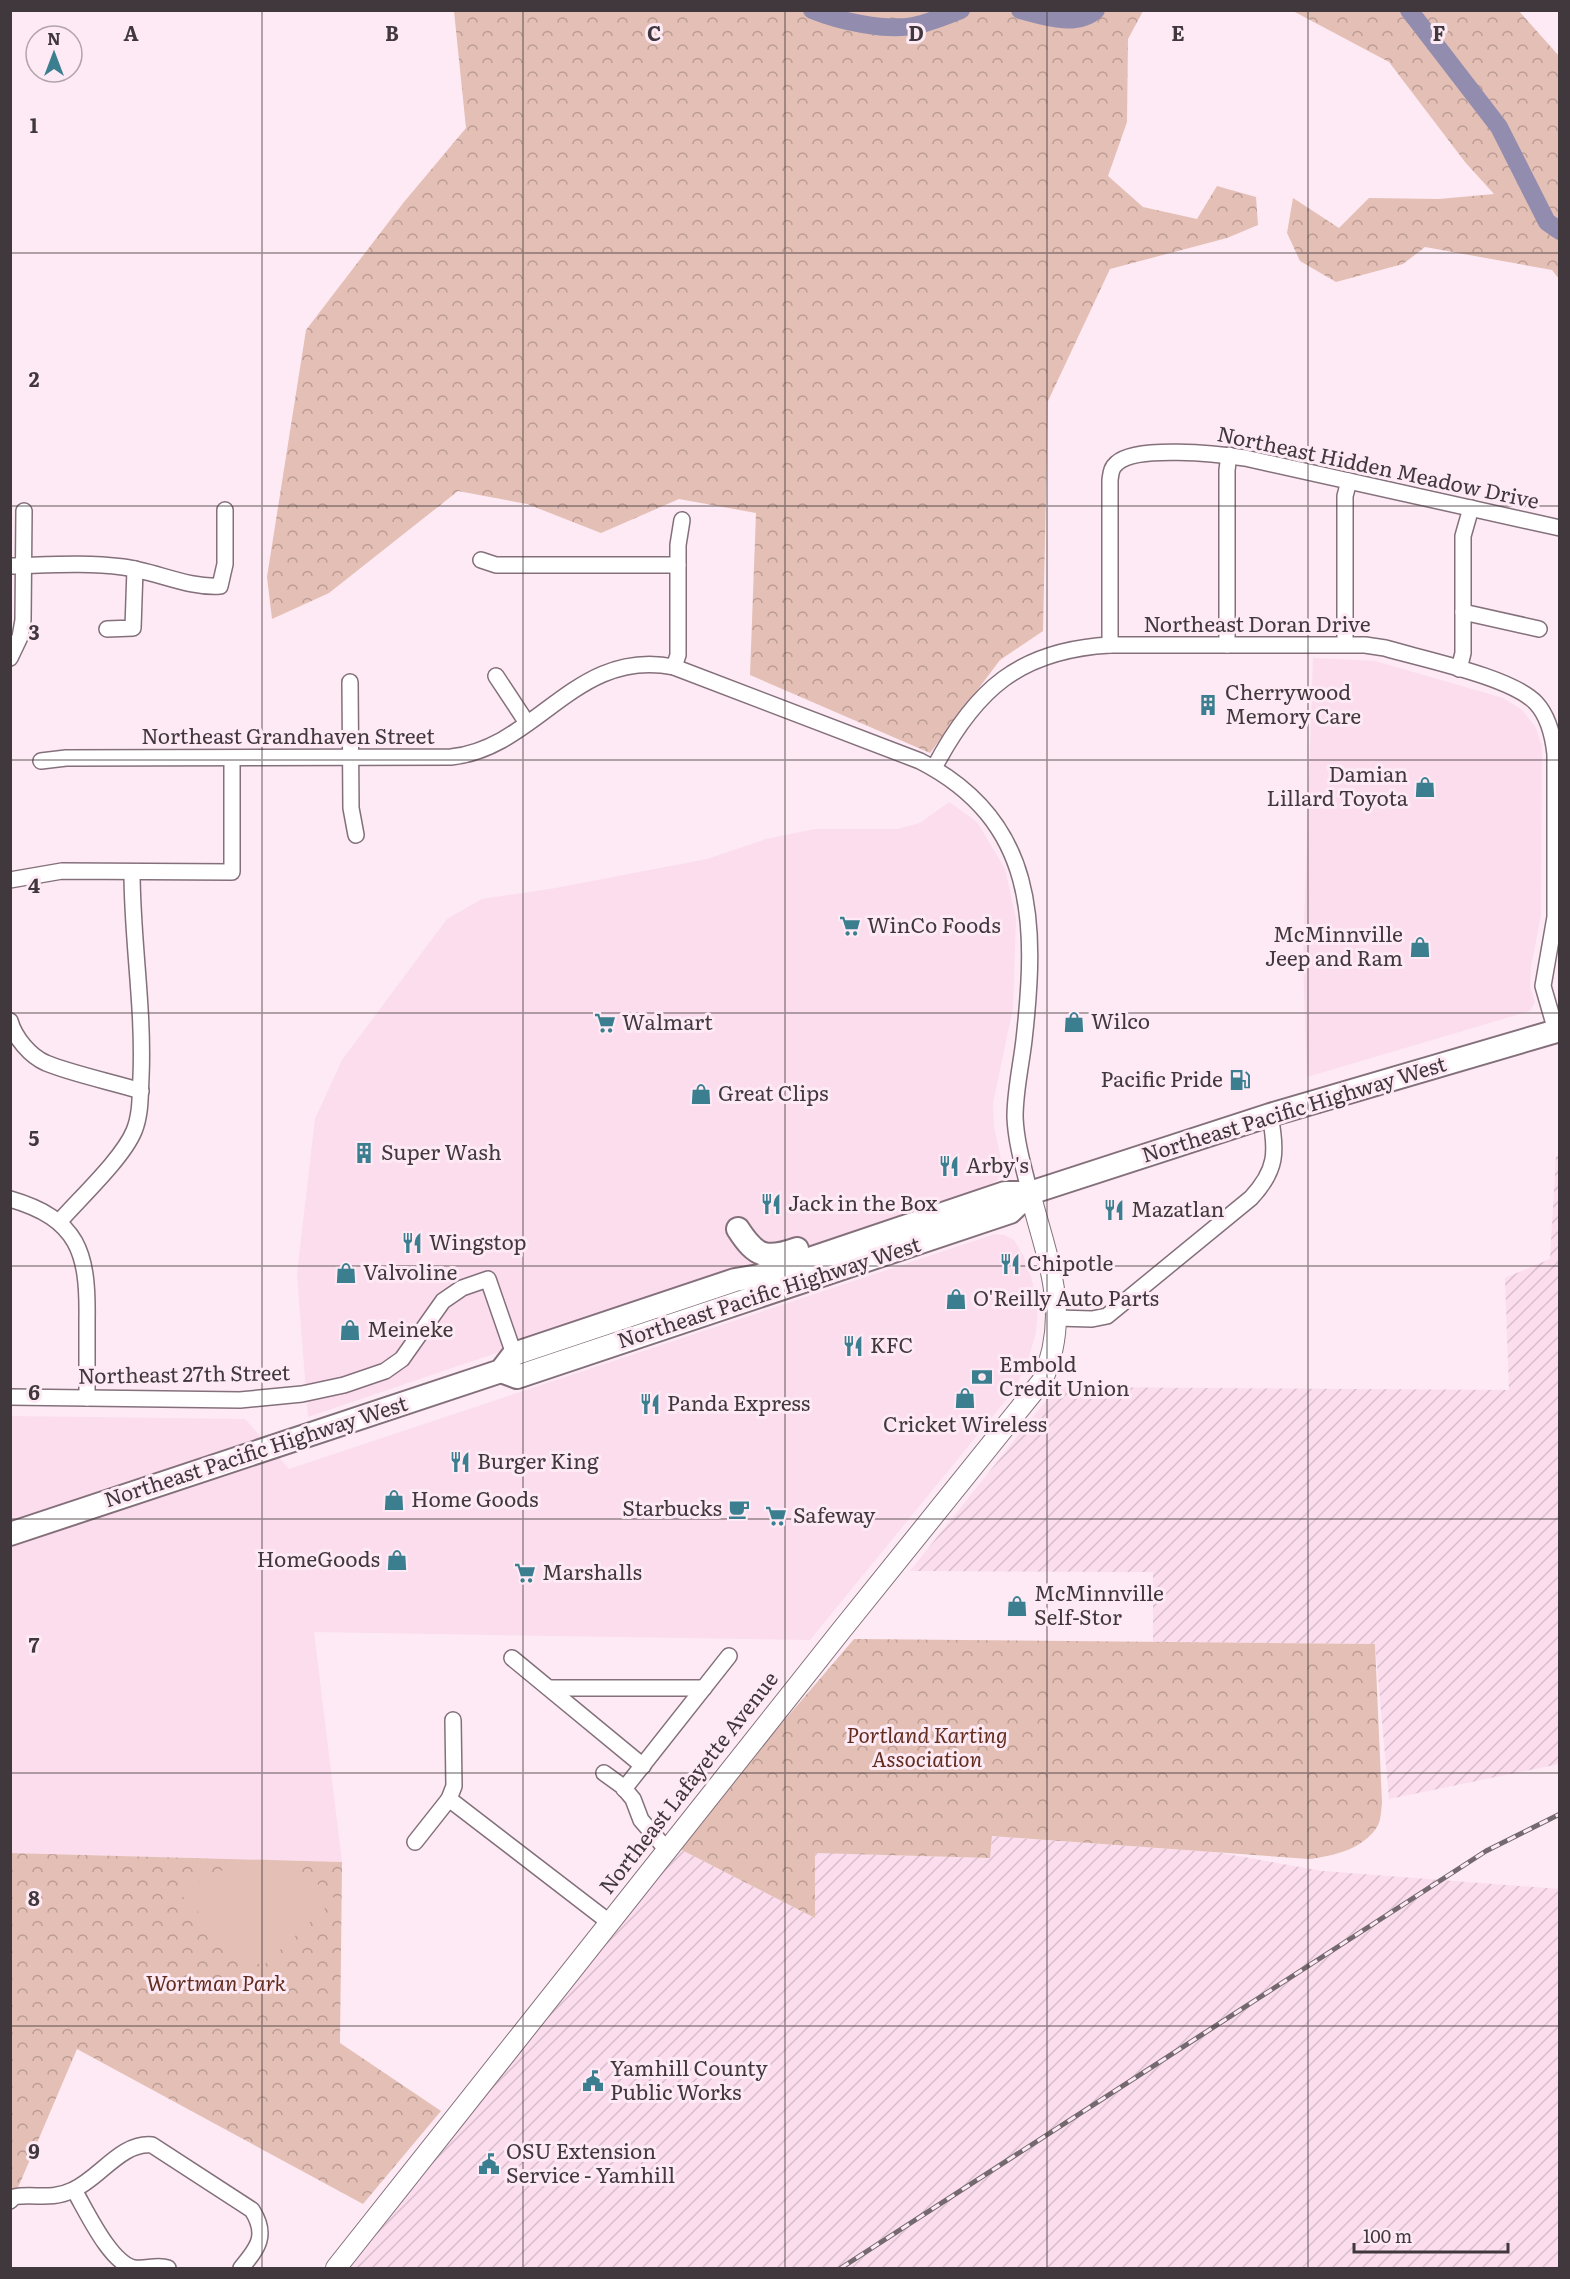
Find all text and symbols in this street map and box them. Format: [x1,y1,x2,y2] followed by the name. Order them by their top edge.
[123,17,139,47] text: A
[385,17,399,47] text: B
[647,17,661,47] text: C
[908,17,924,47] text: D
[1171,17,1185,47] text: E
[1433,17,1446,47] text: F
[24,24,84,84] north arrow
[47,26,61,50] text: N
[30,109,38,139] text: 1
[29,363,40,393] text: 2
[1215,416,1542,515] street label: Northeast Hidden Meadow Drive
[1143,607,1371,638] street label: Northeast Doran Drive
[28,616,40,646] text: 3
[1225,675,1361,730] place label: Cherrywood Memory Care
[1196,693,1220,717] building icon: Cherrywood Memory Care
[141,719,435,750] street label: Northeast Grandhaven Street
[1267,757,1409,812] place label: Damian Lillard Toyota
[1413,775,1437,799] shop icon: Damian Lillard Toyota
[28,869,40,899] text: 4
[867,908,1001,939] place label: WinCo Foods
[838,914,862,938] supermarket icon: WinCo Foods
[1265,917,1403,972] place label: McMinnville Jeep and Ram
[1408,935,1432,959] shop icon: McMinnville Jeep and Ram
[1091,1004,1150,1035] place label: Wilco
[622,1005,713,1036] place label: Walmart
[1062,1010,1086,1034] shop icon: Wilco
[593,1011,617,1035] supermarket icon: Walmart
[1137,1046,1450,1169] street label: Northeast Pacific Highway West
[1100,1062,1223,1093] place label: Pacific Pride
[1228,1068,1252,1092] fuel station icon: Pacific Pride
[718,1076,828,1107] place label: Great Clips
[689,1082,713,1106] shop icon: Great Clips
[29,1122,40,1152] text: 5
[381,1135,502,1166] place label: Super Wash
[352,1141,376,1165] building icon: Super Wash
[966,1148,1029,1179] place label: Arby's
[937,1154,961,1178] restaurant icon: Arby's
[788,1186,938,1217] place label: Jack in the Box
[759,1192,783,1216] restaurant icon: Jack in the Box
[1131,1192,1224,1223] place label: Mazatlan
[1102,1198,1126,1222] restaurant icon: Mazatlan
[429,1225,526,1256] place label: Wingstop
[613,1227,924,1354] street label: Northeast Pacific Highway West
[400,1231,424,1255] restaurant icon: Wingstop
[1027,1246,1114,1277] place label: Chipotle
[998,1252,1022,1276] restaurant icon: Chipotle
[363,1255,457,1286] place label: Valvoline
[334,1261,358,1285] shop icon: Valvoline
[973,1281,1159,1312] place label: O'Reilly Auto Parts
[944,1287,968,1311] shop icon: O'Reilly Auto Parts
[367,1312,453,1343] place label: Meineke
[338,1318,362,1342] shop icon: Meineke
[870,1328,913,1359] place label: KFC
[841,1334,865,1358] restaurant icon: KFC
[999,1347,1130,1402] place label: Embold Credit Union
[77,1355,291,1390] street label: Northeast 27th Street
[970,1365,994,1389] bank icon: Embold Credit Union
[28,1376,40,1406] text: 6
[100,1386,411,1513] street label: Northeast Pacific Highway West
[667,1386,810,1417] place label: Panda Express
[953,1386,977,1410] shop icon: Cricket Wireless
[638,1392,662,1416] restaurant icon: Panda Express
[883,1407,1047,1438] place label: Cricket Wireless
[477,1444,599,1475] place label: Burger King
[448,1450,472,1474] restaurant icon: Burger King
[411,1482,539,1513] place label: Home Goods
[382,1488,406,1512] shop icon: Home Goods
[622,1491,722,1522] place label: Starbucks
[727,1497,751,1521] cafe icon: Starbucks
[793,1498,876,1529] place label: Safeway
[764,1504,788,1528] supermarket icon: Safeway
[257,1542,380,1573] place label: HomeGoods
[385,1548,409,1572] shop icon: HomeGoods
[542,1555,642,1586] place label: Marshalls
[513,1561,537,1585] supermarket icon: Marshalls
[1034,1576,1164,1631] place label: McMinnville Self-Stor
[1005,1594,1029,1618] shop icon: McMinnville Self-Stor
[29,1629,40,1659] text: 7
[590,1663,784,1900] street label: Northeast Lafayette Avenue
[846,1718,1008,1773] park label: Portland Karting Association
[28,1882,40,1912] text: 8
[146,1966,287,1997] park label: Wortman Park
[610,2051,768,2106] place label: Yamhill County Public Works
[581,2069,605,2093] public building icon: Yamhill County Public Works
[506,2134,675,2189] place label: OSU Extension Service - Yamhill
[28,2135,40,2165] text: 9
[477,2152,501,2176] public building icon: OSU Extension Service - Yamhill
[1354,2216,1508,2254] scale bar
[1363,2222,1412,2249] text: 100 m

